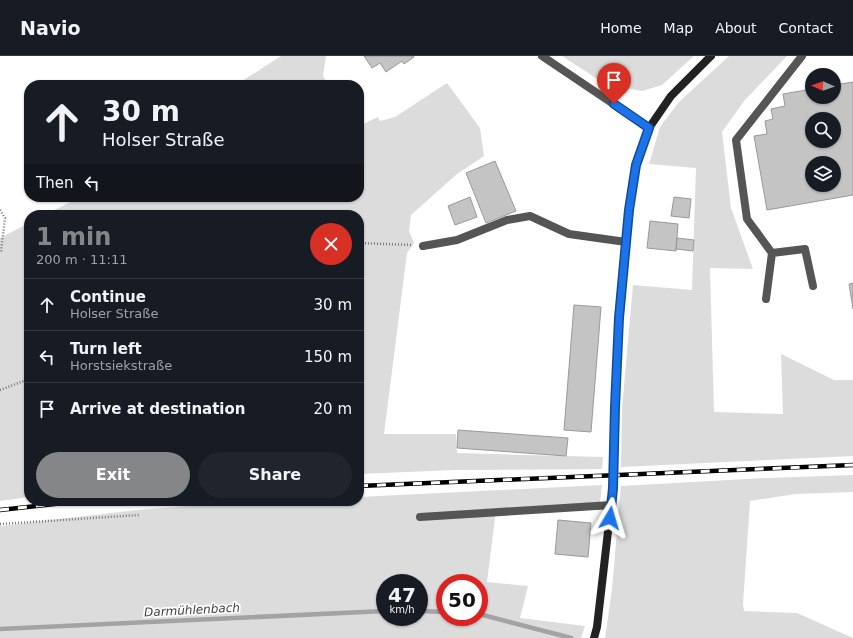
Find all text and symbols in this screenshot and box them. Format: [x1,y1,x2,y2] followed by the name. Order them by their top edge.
[20,17,81,39] text: Navio
[600,20,642,36] text: Home
[664,20,693,36] text: Map
[715,20,757,36] text: About
[779,20,833,36] text: Contact
[597,63,631,104] pin
[805,68,841,104] north arrow
[805,68,841,192] map controls
[603,69,625,91] icon: arrive
[102,95,180,128] text: 30 m
[36,96,88,148] icon: ahead
[805,112,841,148] button: search
[102,129,224,150] text: Holser Straße
[805,156,841,192] button: layers
[81,172,103,194] icon: left
[36,174,73,192] text: Then
[36,223,111,251] text: 1 min
[310,223,352,265] button: close
[36,252,127,267] text: 200 m · 11:11
[70,288,146,306] text: Continue
[36,294,58,316] icon: ahead
[314,296,352,314] text: 30 m
[70,306,158,321] text: Holser Straße
[70,340,142,358] text: Turn left
[36,346,58,368] icon: left
[304,348,352,366] text: 150 m
[70,358,172,373] text: Horstsiekstraße
[36,398,58,420] icon: arrive
[70,400,245,418] text: Arrive at destination
[314,400,352,418] text: 20 m
[36,452,190,498] button: Exit
[198,452,352,498] button: Share
[589,497,631,539] position arrow
[436,574,488,626] speed limit sign: 50
[388,583,416,607] text: 47
[144,600,240,620] water label: Darmühlenbach
[389,604,415,615] text: km/h

